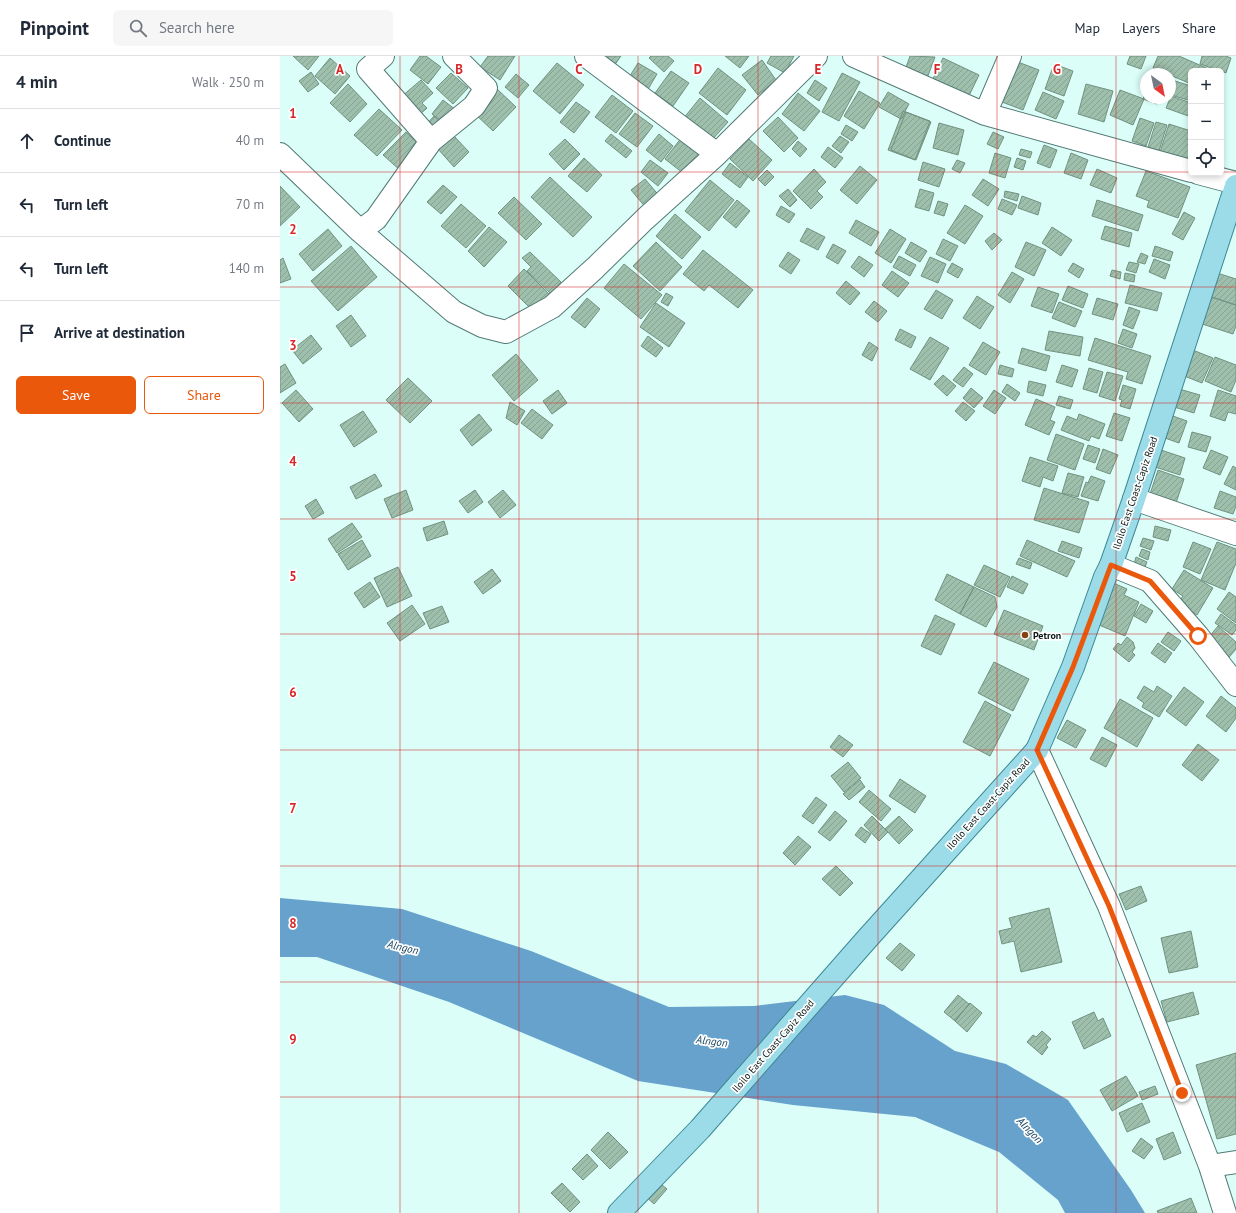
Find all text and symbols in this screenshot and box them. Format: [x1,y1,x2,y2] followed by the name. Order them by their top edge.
[113,10,393,46] search box
[20,16,89,40] text: Pinpoint
[127,17,149,39] icon: search
[159,18,235,37] text: Search here
[1074,19,1100,37] text: Map
[1122,19,1160,37] text: Layers
[1182,19,1216,37] text: Share
[336,61,344,78] text: A
[455,61,463,78] text: B
[575,61,583,78] text: C
[694,61,702,78] text: D
[815,61,822,78] text: E
[934,61,941,78] text: F
[1053,61,1061,78] text: G
[1140,68,1176,104] north arrow
[1188,68,1224,176] map controls
[1188,68,1224,104] button: +
[16,71,57,93] text: 4 min
[192,74,264,91] text: Walk · 250 m
[1188,104,1224,140] button: −
[289,105,297,122] text: 1
[16,130,38,152] icon: ahead
[54,131,111,150] text: Continue
[236,132,264,149] text: 40 m
[1188,140,1224,176] button: locate
[16,194,38,216] icon: left
[54,195,108,214] text: Turn left
[236,196,264,213] text: 70 m
[289,221,297,238] text: 2
[16,258,38,280] icon: left
[54,259,108,278] text: Turn left
[229,260,264,277] text: 140 m
[16,322,38,344] icon: arrive
[54,323,185,342] text: Arrive at destination
[289,337,297,354] text: 3
[16,376,136,414] button: Save
[144,376,264,414] button: Share
[1110,435,1160,551] street label: Iloilo East Coast-Capiz Road
[289,453,297,470] text: 4
[289,568,297,585] text: 5
[1189,627,1207,645] route start
[1033,629,1061,642] place label: Petron
[1020,630,1030,640] marker: Petron
[289,684,297,701] text: 6
[943,756,1033,852] street label: Iloilo East Coast-Capiz Road
[289,800,297,817] text: 7
[289,915,297,932] text: 8
[385,936,420,957] water label: Alngon
[729,997,817,1095] street label: Iloilo East Coast-Capiz Road
[289,1031,297,1048] text: 9
[694,1032,729,1050] water label: Alngon
[1173,1084,1191,1102] route end
[1013,1113,1046,1146] water label: Alngon

